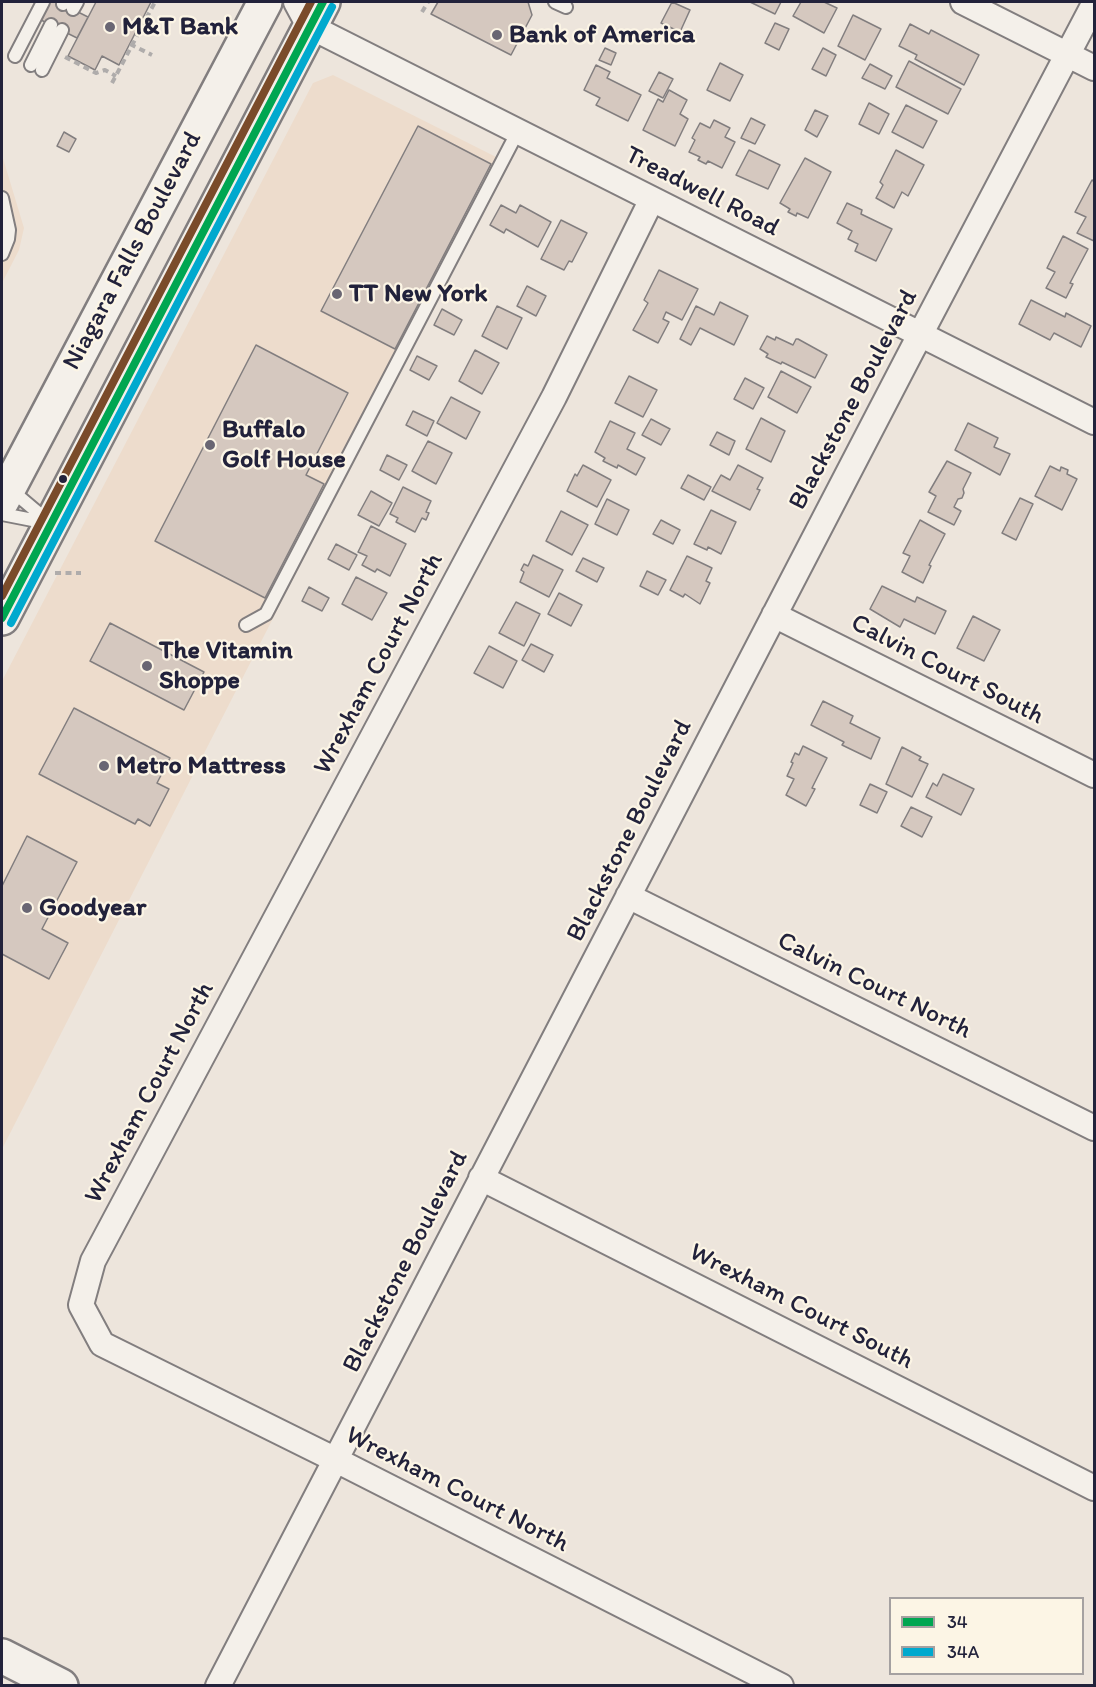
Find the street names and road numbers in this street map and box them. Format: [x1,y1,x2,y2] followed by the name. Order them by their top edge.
[57,126,209,376] street label: Niagara Falls Boulevard
[620,140,784,244] street label: Treadwell Road
[783,284,925,516] street label: Blackstone Boulevard
[307,548,451,780] street label: Wrexham Court North
[845,608,1049,732] street label: Calvin Court South
[560,715,700,947] street label: Blackstone Boulevard
[772,926,976,1046] street label: Calvin Court North
[78,977,222,1209] street label: Wrexham Court North
[336,1146,476,1378] street label: Blackstone Boulevard
[684,1237,918,1377] street label: Wrexham Court South
[340,1420,574,1560] street label: Wrexham Court North

